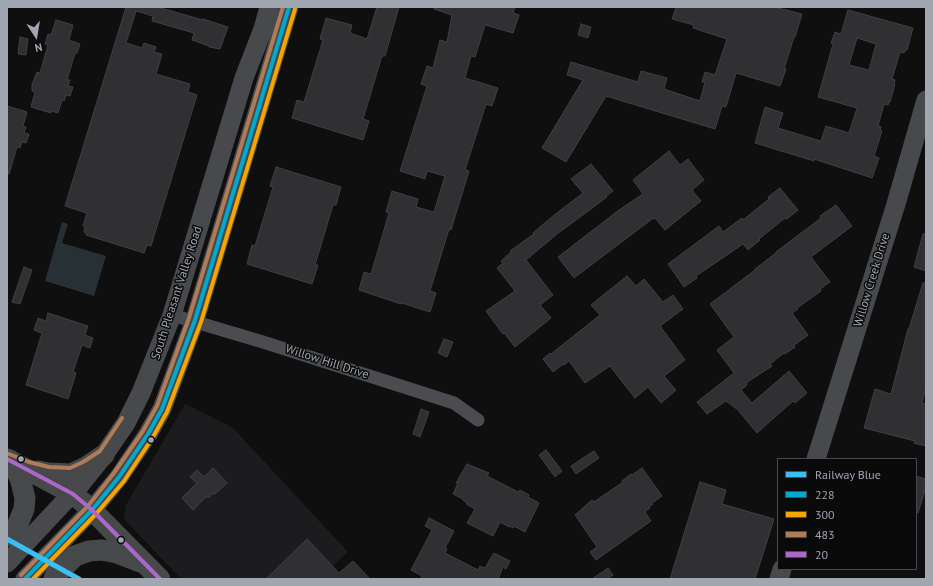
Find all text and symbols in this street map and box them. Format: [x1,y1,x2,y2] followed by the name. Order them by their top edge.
[16,16,56,56] north arrow
[34,40,43,55] text: N
[149,224,205,362] street label: South Pleasant Valley Road
[851,231,893,329] street label: Willow Creek Drive
[283,342,371,382] street label: Willow Hill Drive
[146,435,156,445] unlabelled marker
[16,454,26,464] unlabelled marker
[777,458,917,570] legend
[815,467,881,482] text: Railway Blue
[815,487,835,502] text: 228
[815,507,835,522] text: 300
[815,527,835,542] text: 483
[116,535,126,545] unlabelled marker
[815,547,828,562] text: 20

